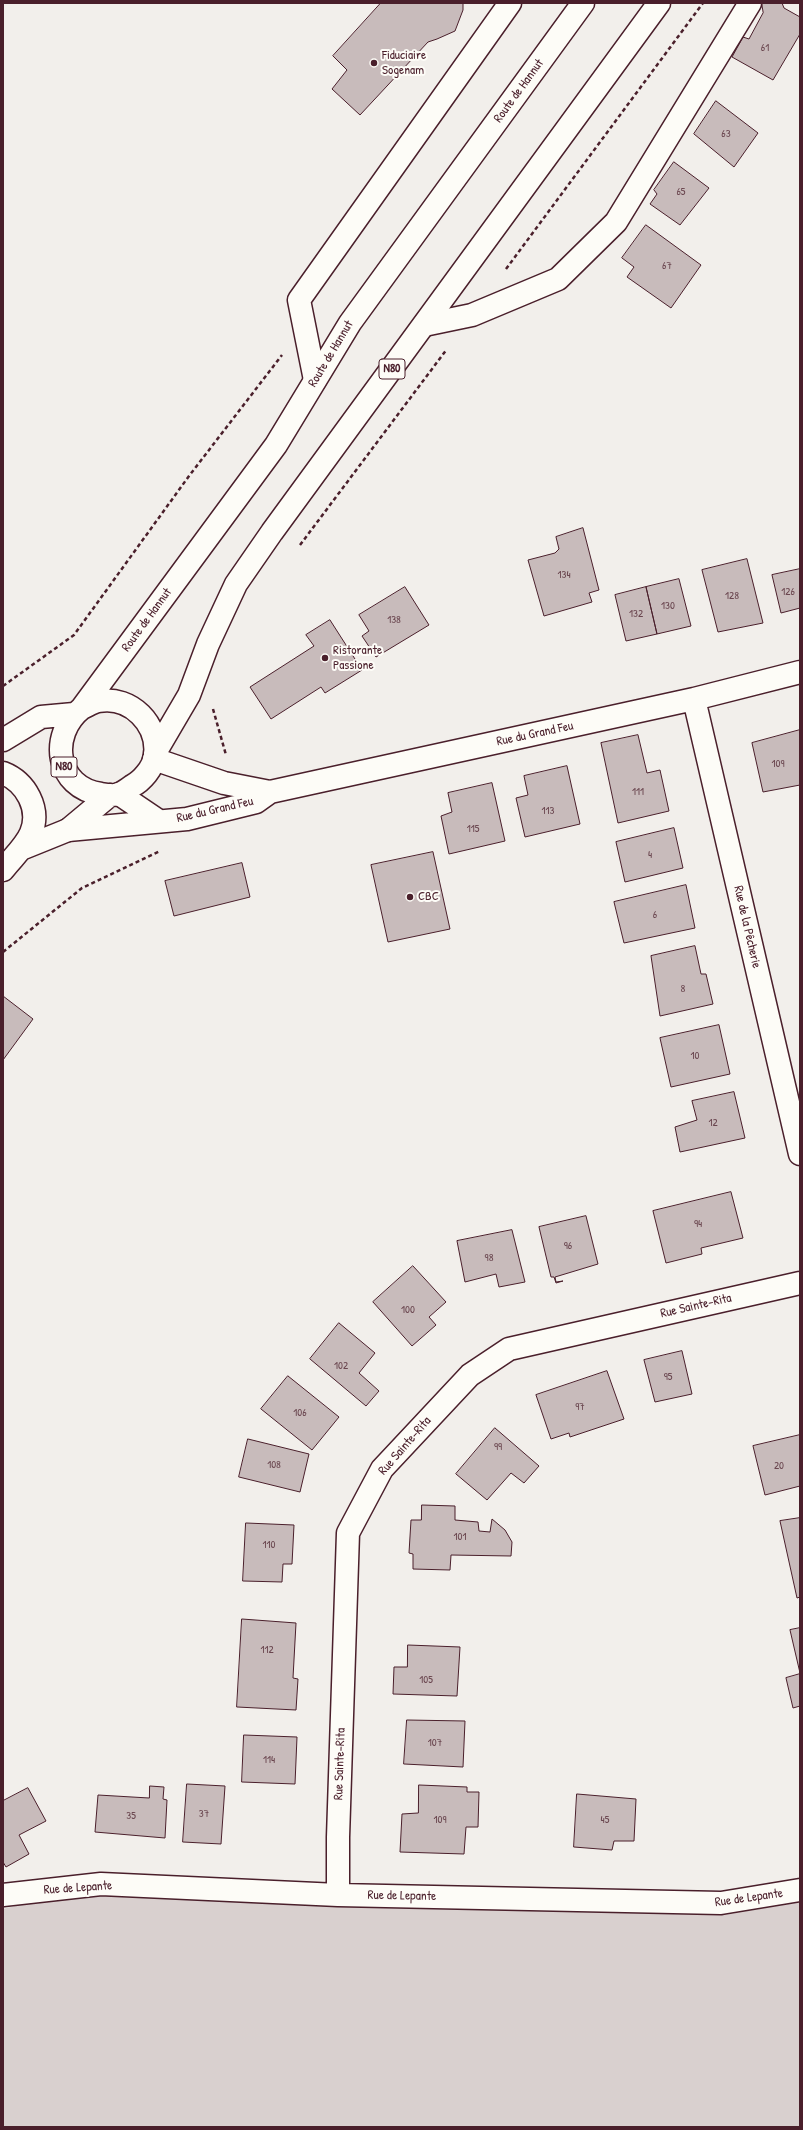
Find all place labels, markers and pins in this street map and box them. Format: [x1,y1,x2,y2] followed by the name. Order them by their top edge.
[382,48,426,79] place label: Fiduciaire Sogenam
[369,58,379,68] marker: Fiduciaire Sogenam
[333,643,382,674] place label: Ristorante Passione
[320,653,330,663] marker: Ristorante Passione
[418,889,439,905] place label: CBC
[405,892,415,902] marker: CBC

